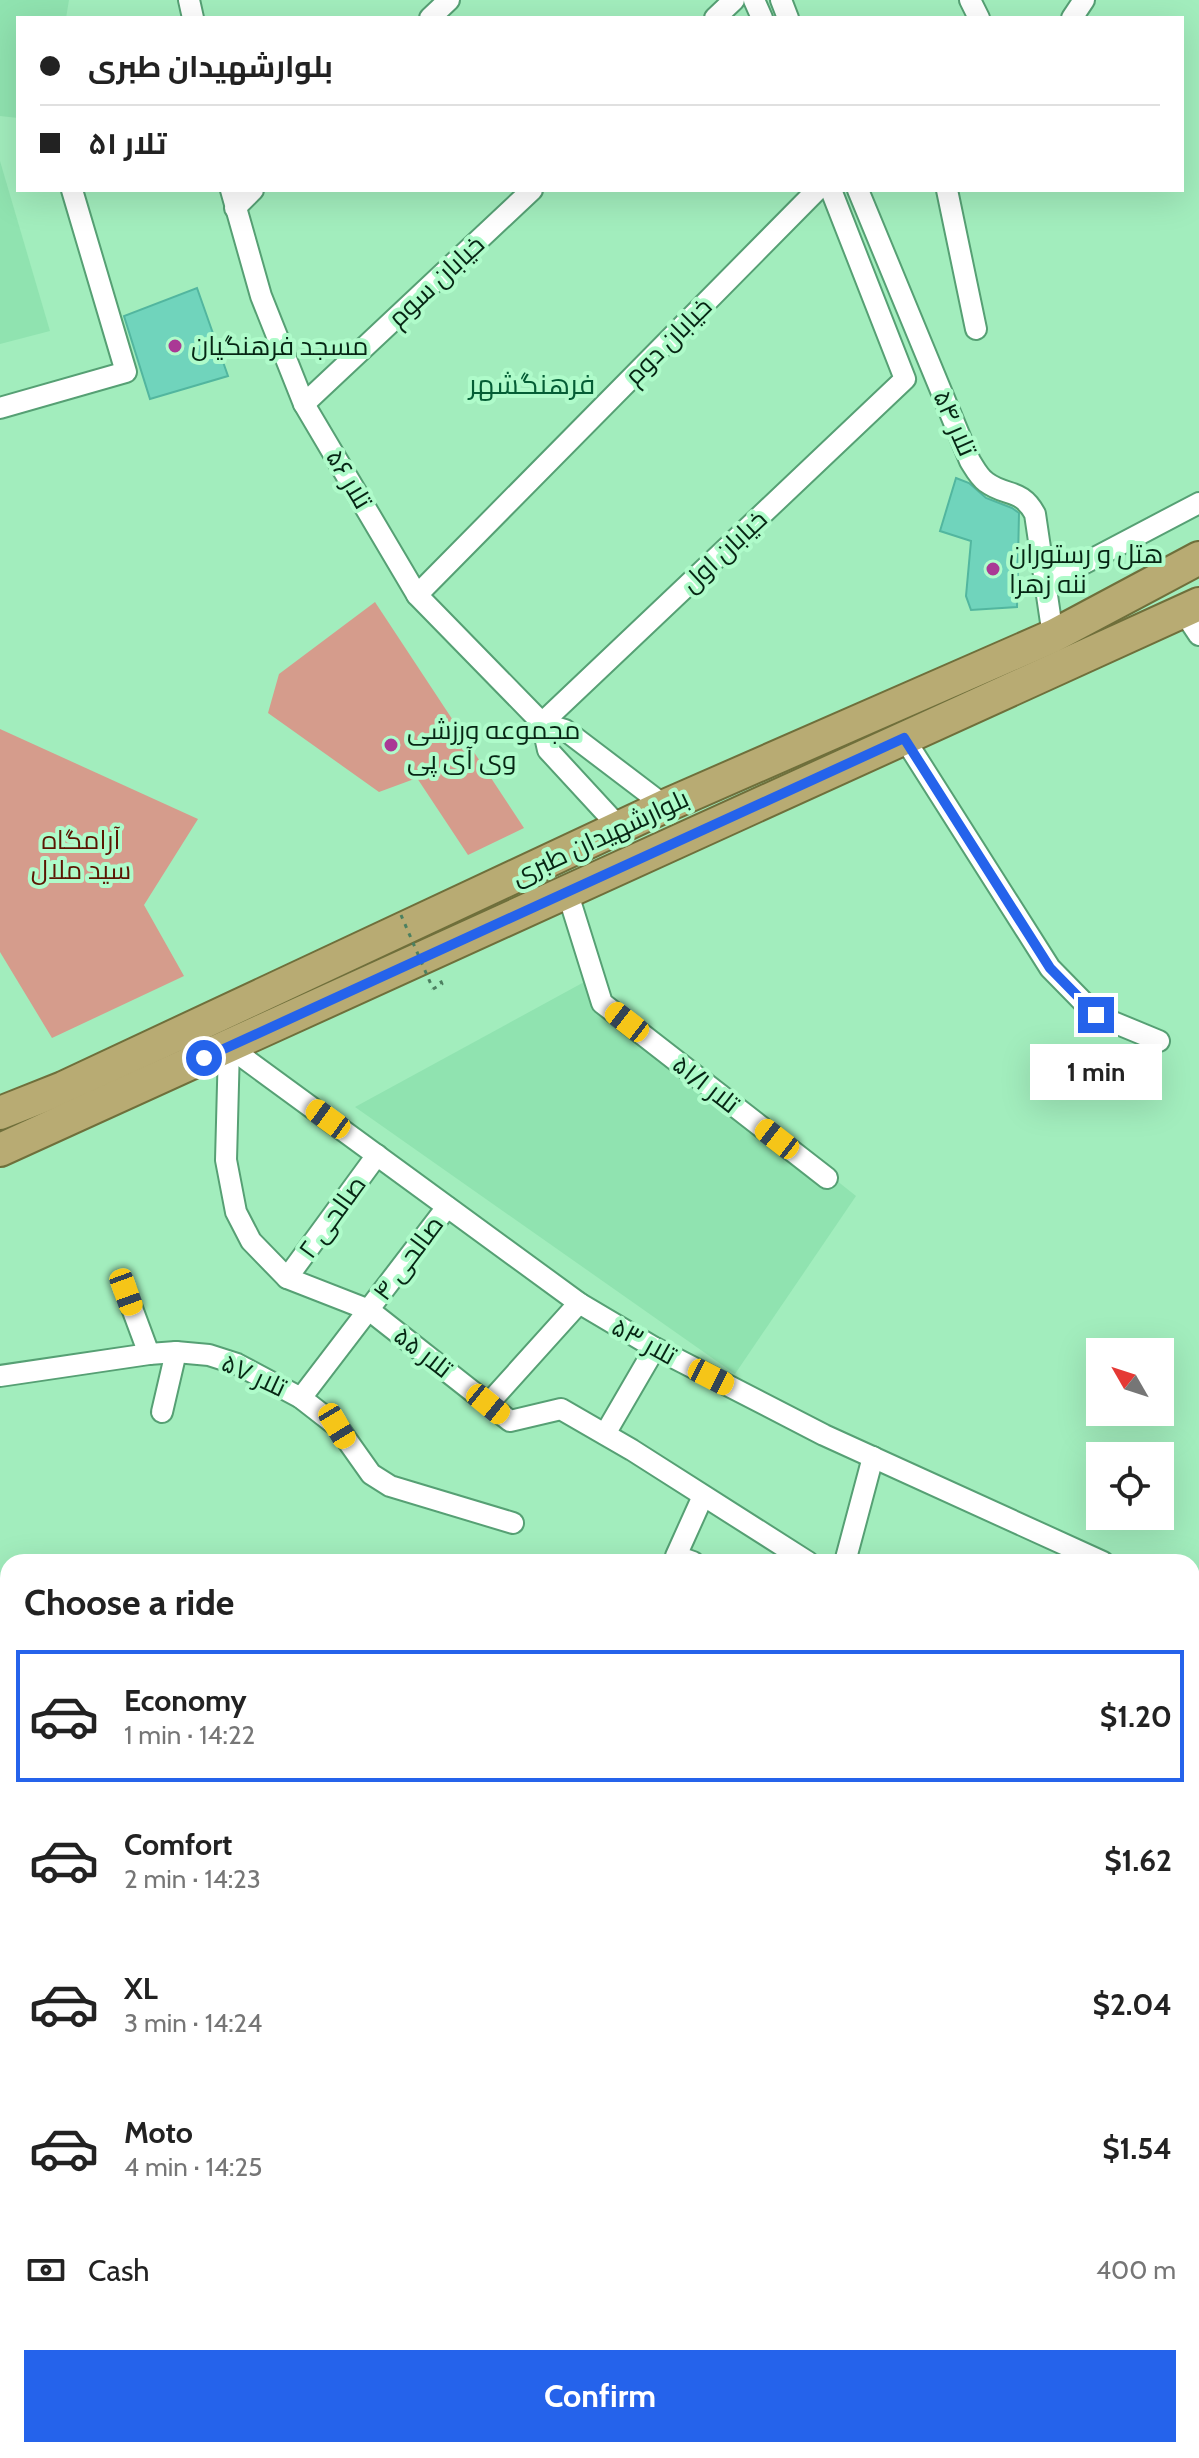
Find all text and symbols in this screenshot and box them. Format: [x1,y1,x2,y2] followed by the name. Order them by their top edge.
[88,48,333,85] text: بلوارشهیدان طبری
[88,125,166,162] text: تلار ۵۱
[381,228,492,335] street label: خیابان سوم
[618,291,720,393] street label: خیابان دوم
[191,330,368,362] place label: مسجد فرهنگیان
[166,337,184,355] marker: مسجد فرهنگیان
[467,367,595,401] district label: فرهنگشهر
[926,385,984,461] street label: تلار ۵۴
[319,443,379,515] street label: تلار ۵۶
[674,503,774,599] street label: خیابان اول
[1009,538,1164,600] place label: هتل و رستوران ننه زهرا
[984,560,1002,578] marker: هتل و رستوران ننه زهرا
[407,714,581,777] place label: مجموعه ورزشی وی آی پی
[382,736,400,754] marker: مجموعه ورزشی وی آی پی
[506,782,694,892] street label: بلوارشهیدان طبری
[31,824,131,886] park label: آرامگاه سید ملال
[1078,997,1114,1033] route end
[601,998,653,1046] car
[186,1040,222,1076] route start
[1030,1043,1162,1099] callout: 1 min
[666,1048,746,1120] street label: تلار ۵۱/۱
[1067,1056,1125,1088] text: 1 min
[302,1095,354,1143] car
[751,1115,803,1163] car
[291,1169,373,1265] street label: صالحی ۲
[366,1209,450,1307] street label: صالحی ۴
[107,1265,145,1319] car
[606,1310,682,1372] street label: تلار ۵۳
[387,1319,459,1385] street label: تلار ۵۵
[1086,1338,1174,1426] north arrow
[1086,1338,1174,1530] map controls
[217,1346,291,1404] street label: تلار ۵۷
[684,1355,738,1399] car
[462,1380,514,1428] car
[314,1399,360,1453] car
[1086,1442,1174,1530] button: locate
[24,1580,234,1624] text: Choose a ride
[28,1680,100,1752] icon: car
[124,1682,247,1719] text: Economy
[1100,1698,1172,1735] text: $1.20
[124,1719,255,1751] text: 1 min · 14:22
[28,1824,100,1896] icon: car
[124,1826,232,1863] text: Comfort
[1104,1842,1172,1879] text: $1.62
[124,1863,261,1895] text: 2 min · 14:23
[28,1968,100,2040] icon: car
[124,1970,158,2007] text: XL
[1093,1986,1172,2023] text: $2.04
[124,2007,262,2039] text: 3 min · 14:24
[28,2112,100,2184] icon: car
[124,2114,193,2151] text: Moto
[1102,2130,1172,2167] text: $1.54
[124,2151,262,2183] text: 4 min · 14:25
[24,2248,68,2292] icon: cash
[88,2252,150,2289] text: Cash
[1096,2254,1176,2286] text: 400 m
[24,2350,1176,2442] button: Confirm

